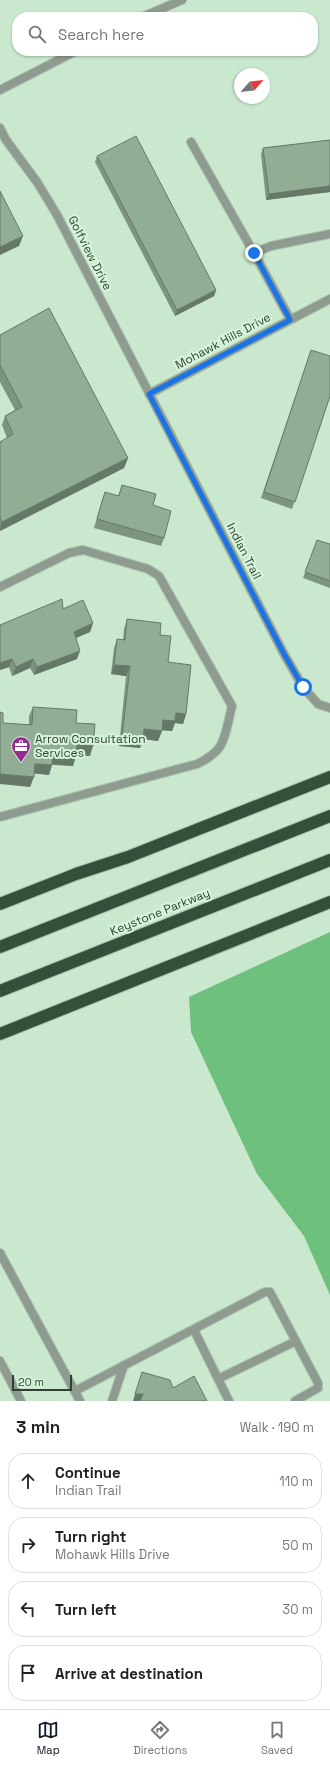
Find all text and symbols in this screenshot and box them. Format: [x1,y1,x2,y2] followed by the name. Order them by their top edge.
[12,12,318,56] search box
[26,23,48,45] icon: search
[58,25,144,44] text: Search here
[234,68,270,104] north arrow
[64,213,116,293] street label: Golfview Drive
[245,244,263,262] route end
[172,309,274,373] street label: Mohawk Hills Drive
[223,520,265,582] street label: Indian Trail
[294,678,312,696] route start
[35,731,146,761] place label: Arrow Consultation Services
[10,735,32,763] office icon: Arrow Consultation Services
[108,885,212,939] street label: Keystone Parkway
[12,1373,72,1392] scale bar
[18,1375,44,1389] text: 20 m
[16,1416,60,1438] text: 3 min
[240,1419,314,1436] text: Walk · 190 m
[55,1463,121,1482] text: Continue
[17,1470,39,1492] icon: ahead
[279,1473,313,1490] text: 110 m
[55,1482,121,1499] text: Indian Trail
[55,1527,126,1546] text: Turn right
[17,1534,39,1556] icon: right
[282,1537,313,1554] text: 50 m
[55,1546,170,1563] text: Mohawk Hills Drive
[17,1598,39,1620] icon: left
[55,1600,117,1619] text: Turn left
[282,1601,313,1618] text: 30 m
[17,1662,39,1684] icon: arrive
[55,1664,203,1683] text: Arrive at destination
[37,1719,60,1757] tab: Map
[133,1719,187,1757] tab: Directions
[261,1719,293,1757] tab: Saved

